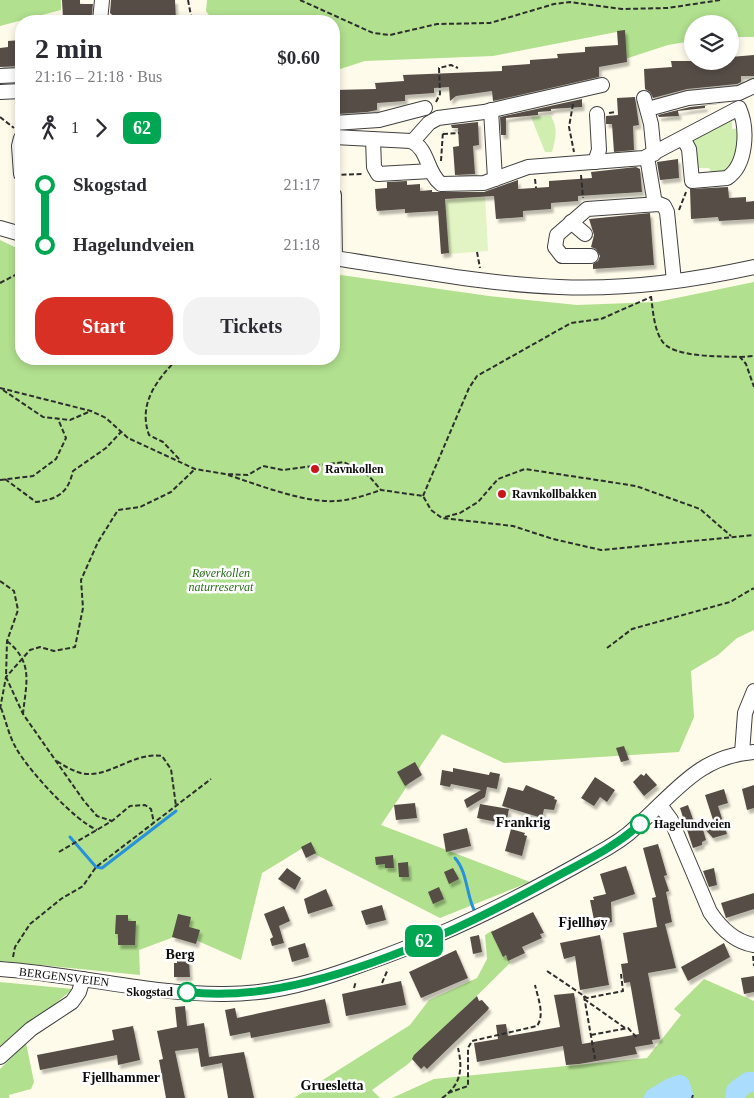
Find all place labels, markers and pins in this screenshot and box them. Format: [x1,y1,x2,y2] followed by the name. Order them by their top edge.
[325,462,384,476] place label: Ravnkollen
[309,463,321,475] marker: Ravnkollen
[512,487,597,501] place label: Ravnkollbakken
[496,488,508,500] marker: Ravnkollbakken
[630,814,650,834] marker: Hagelundveien
[654,817,731,831] place label: Hagelundveien
[177,982,197,1002] marker: Skogstad
[126,985,173,999] place label: Skogstad

